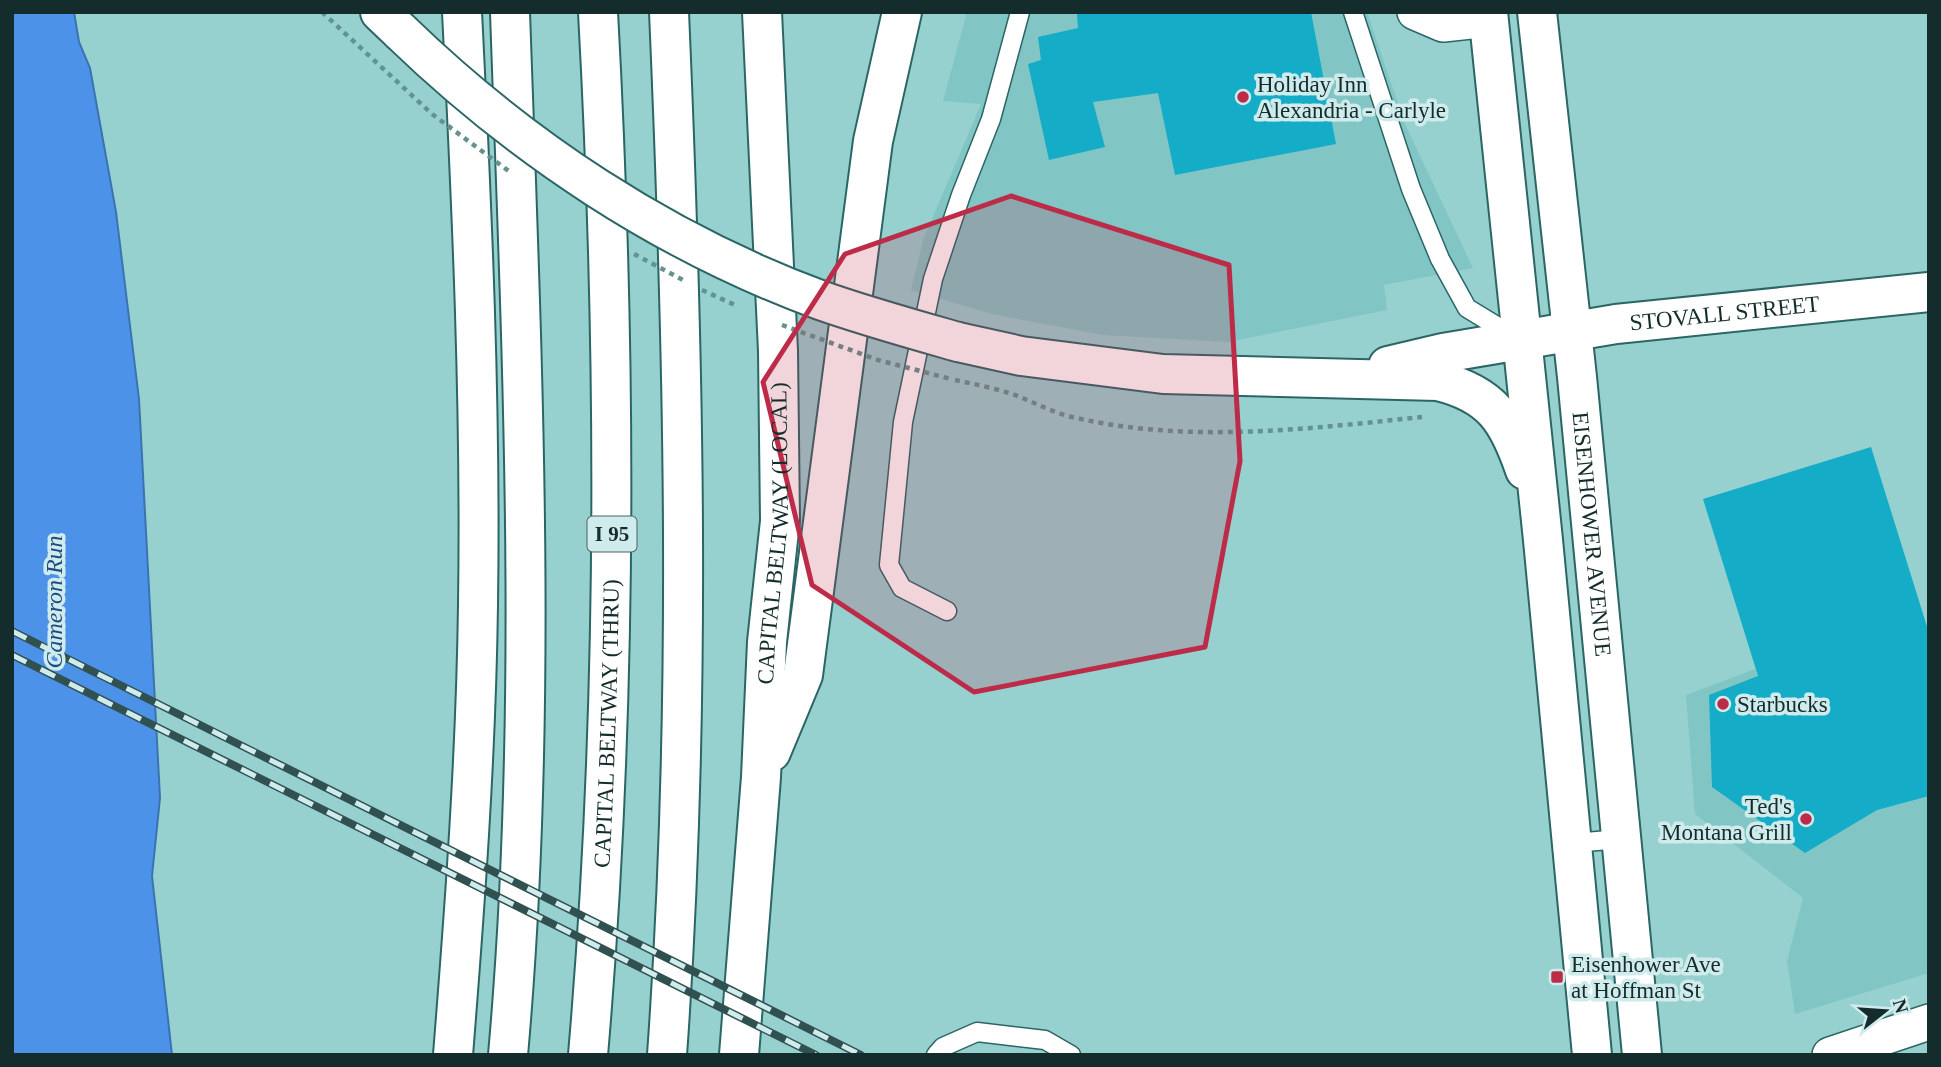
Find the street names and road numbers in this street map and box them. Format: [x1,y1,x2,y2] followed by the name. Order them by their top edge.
[1628,291,1821,335] street label: STOVALL STREET
[753,382,793,685] street label: CAPITAL BELTWAY (LOCAL)
[1568,411,1616,658] street label: EISENHOWER AVENUE
[588,516,636,552] road number: I 95
[589,579,623,869] street label: CAPITAL BELTWAY (THRU)

